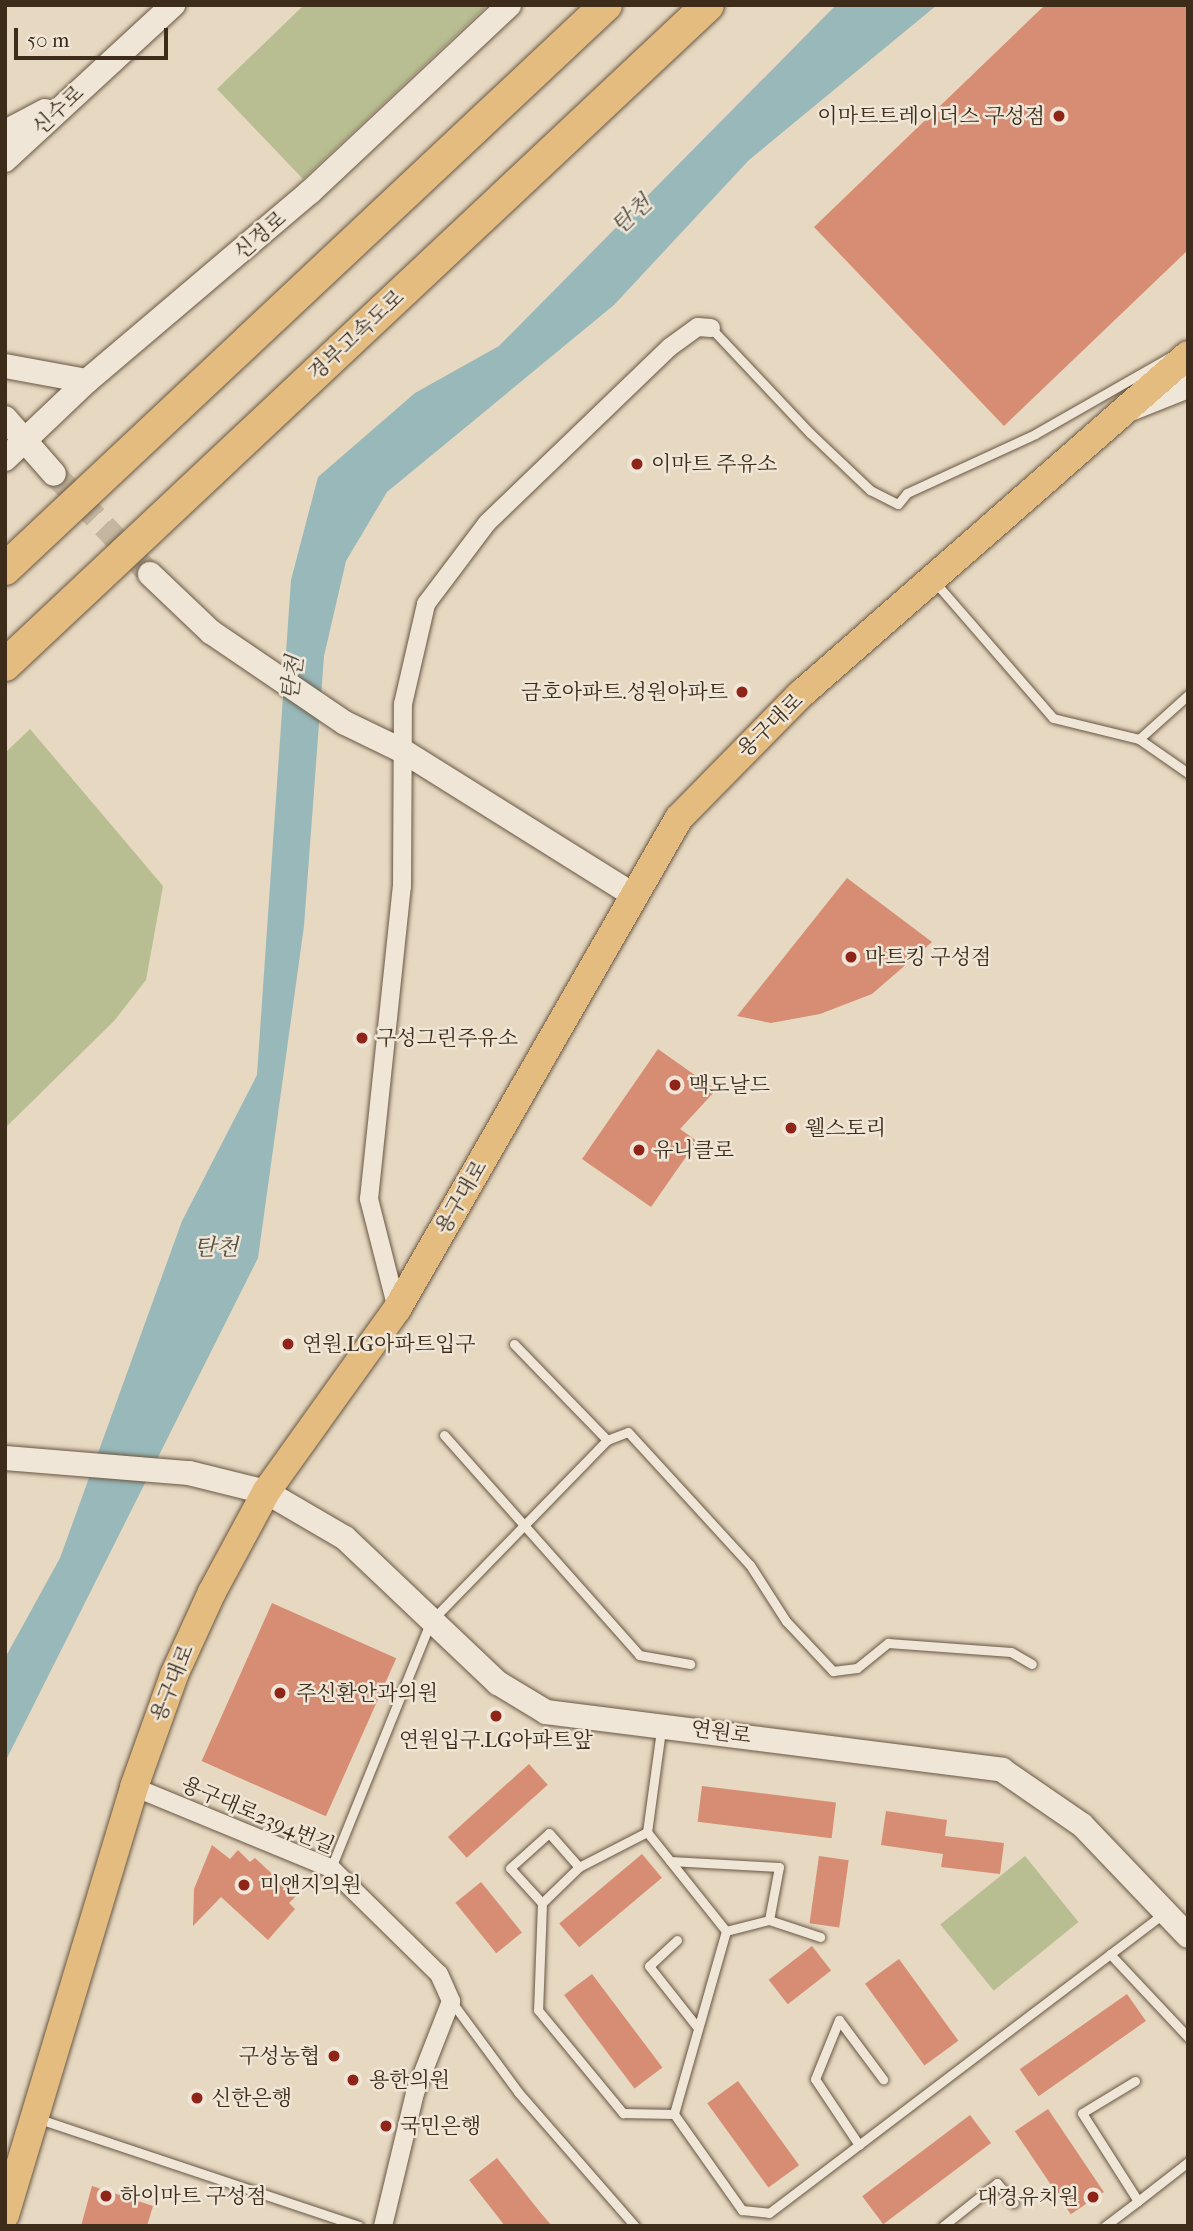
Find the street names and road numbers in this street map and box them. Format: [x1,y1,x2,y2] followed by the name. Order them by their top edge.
[27,80,89,140] street label: 신수로
[229,206,291,264] street label: 신정로
[303,284,409,386] street label: 경부고속도로
[732,688,808,762] street label: 용구대로
[430,1156,492,1238] street label: 용구대로
[145,1641,199,1725] street label: 용구대로
[689,1715,753,1749] street label: 연원로
[177,1771,339,1859] street label: 용구대로2394번길

